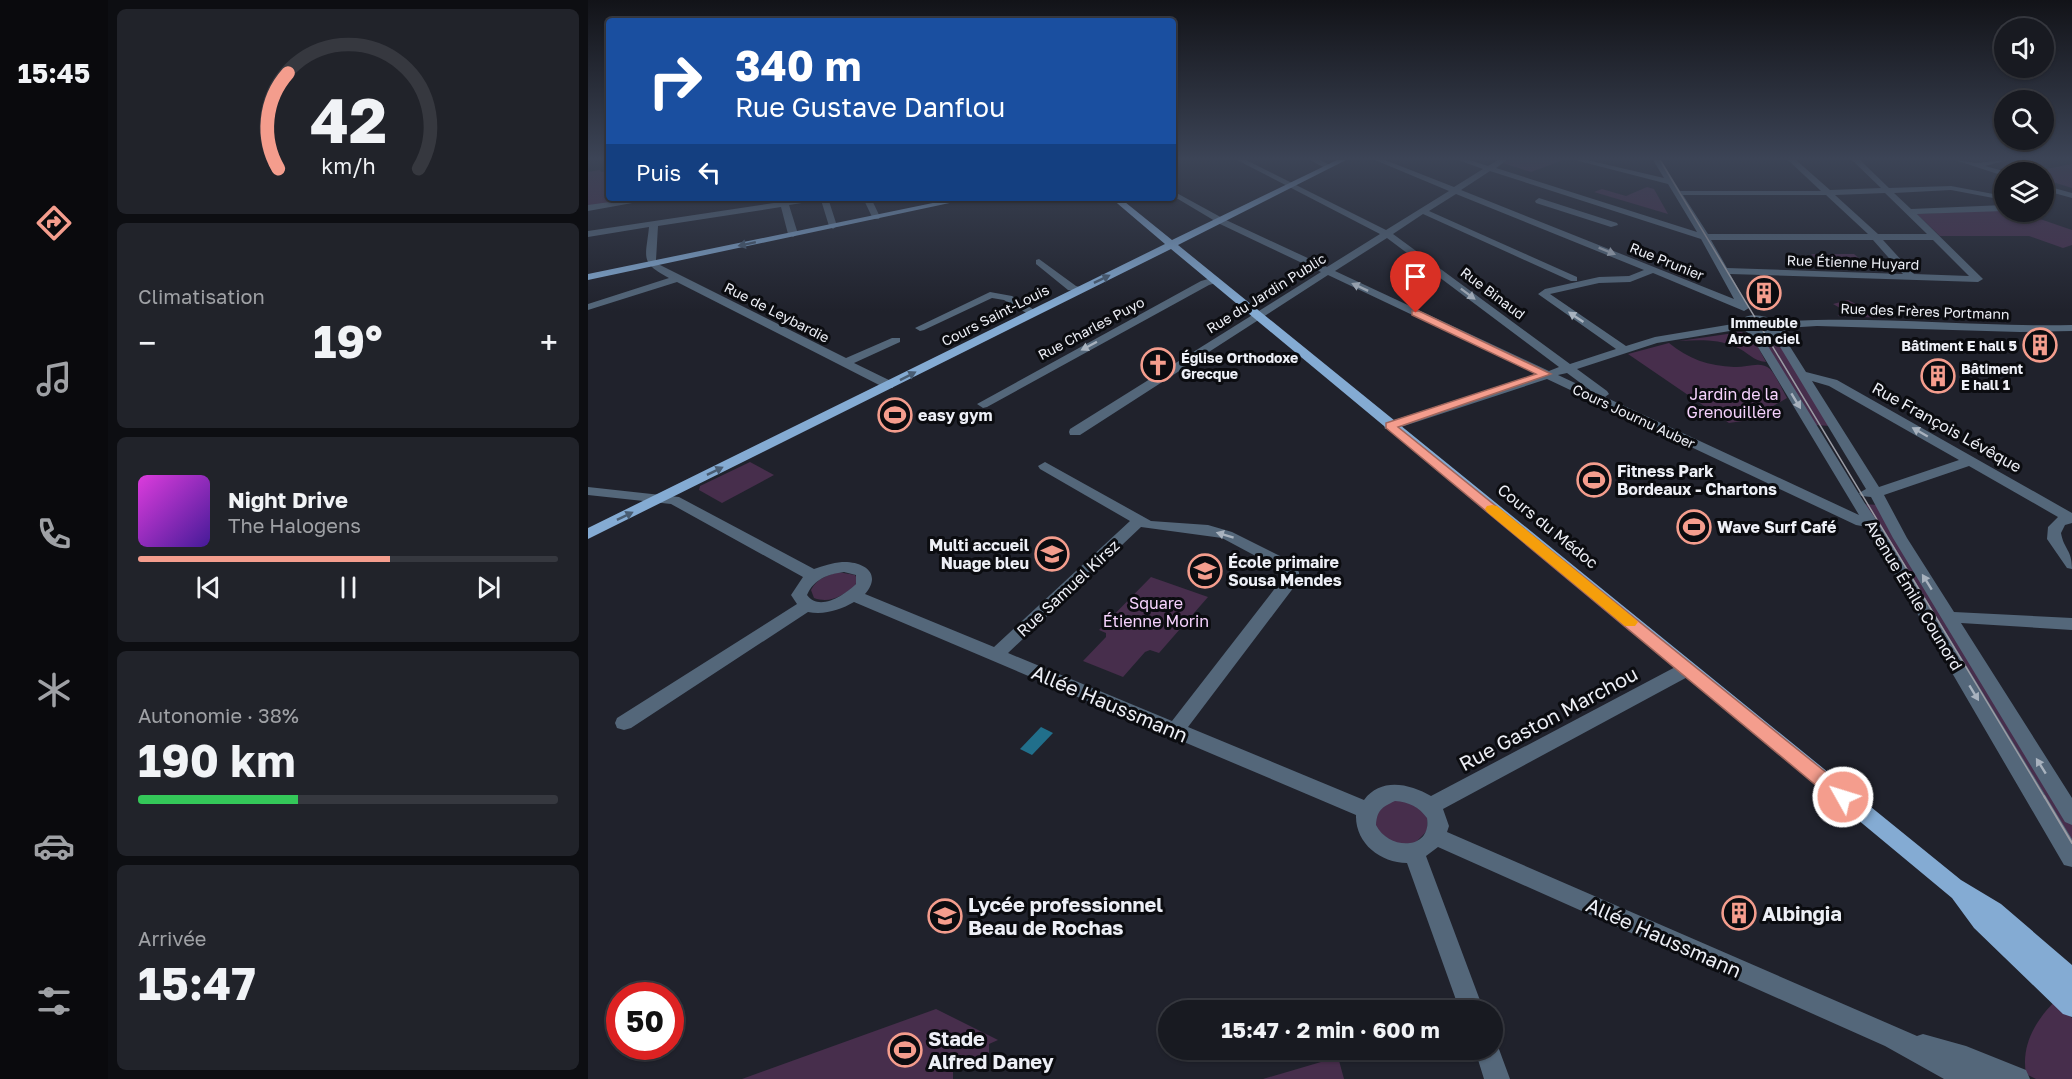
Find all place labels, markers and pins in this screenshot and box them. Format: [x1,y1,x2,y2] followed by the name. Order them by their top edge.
[1390,251,1441,313] pin
[1746,275,1782,311] building icon: Immeuble Arc en ciel
[1728,314,1800,347] place label: Immeuble Arc en ciel
[2022,327,2058,363] building icon: Bâtiment E hall 5
[1901,337,2017,354] place label: Bâtiment E hall 5
[1140,347,1176,383] church icon: Église Orthodoxe Grecque
[1181,349,1298,382] place label: Église Orthodoxe Grecque
[1920,358,1956,394] building icon: Bâtiment E hall 1
[1961,360,2023,393] place label: Bâtiment E hall 1
[877,397,913,433] sports icon: easy gym
[918,405,993,425] place label: easy gym
[1617,461,1777,499] place label: Fitness Park Bordeaux - Chartons
[1576,462,1612,498] sports icon: Fitness Park Bordeaux - Chartons
[1676,509,1712,545] sports icon: Wave Surf Café
[1717,517,1836,537] place label: Wave Surf Café
[929,535,1030,573] place label: Multi accueil Nuage bleu
[1034,536,1070,572] school or university icon: Multi accueil Nuage bleu
[1228,552,1342,590] place label: École primaire Sousa Mendes
[1187,553,1223,589] school or university icon: École primaire Sousa Mendes
[968,892,1163,939] place label: Lycée professionnel Beau de Rochas
[1721,895,1757,931] building icon: Albingia
[927,898,963,934] school or university icon: Lycée professionnel Beau de Rochas
[1762,901,1842,925] place label: Albingia
[928,1026,1054,1073] place label: Stade Alfred Daney
[887,1032,923,1068] sports icon: Stade Alfred Daney

